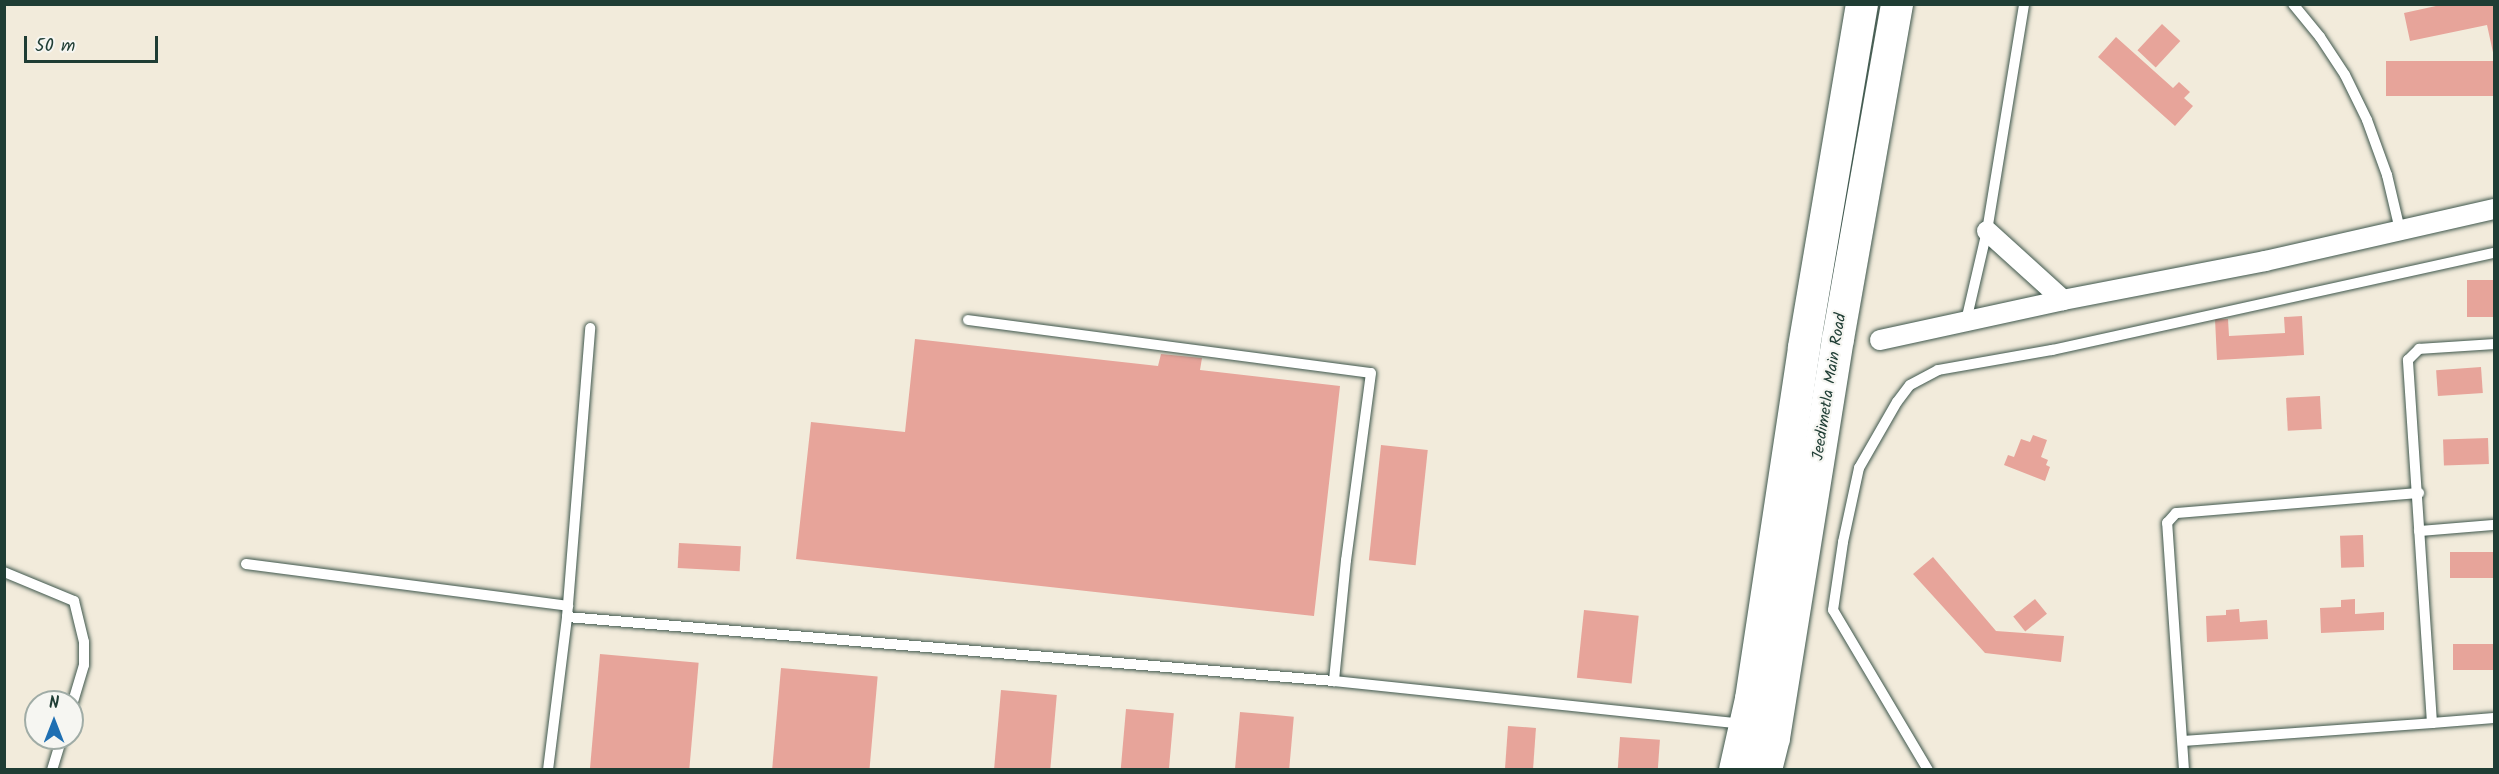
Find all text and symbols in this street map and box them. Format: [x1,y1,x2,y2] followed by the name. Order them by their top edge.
[27,24,160,62] scale bar
[35,32,75,61] text: 50 m
[1809,312,1851,462] street label: Jeedimetla Main Road
[24,690,84,750] north arrow
[49,691,59,716] text: N

